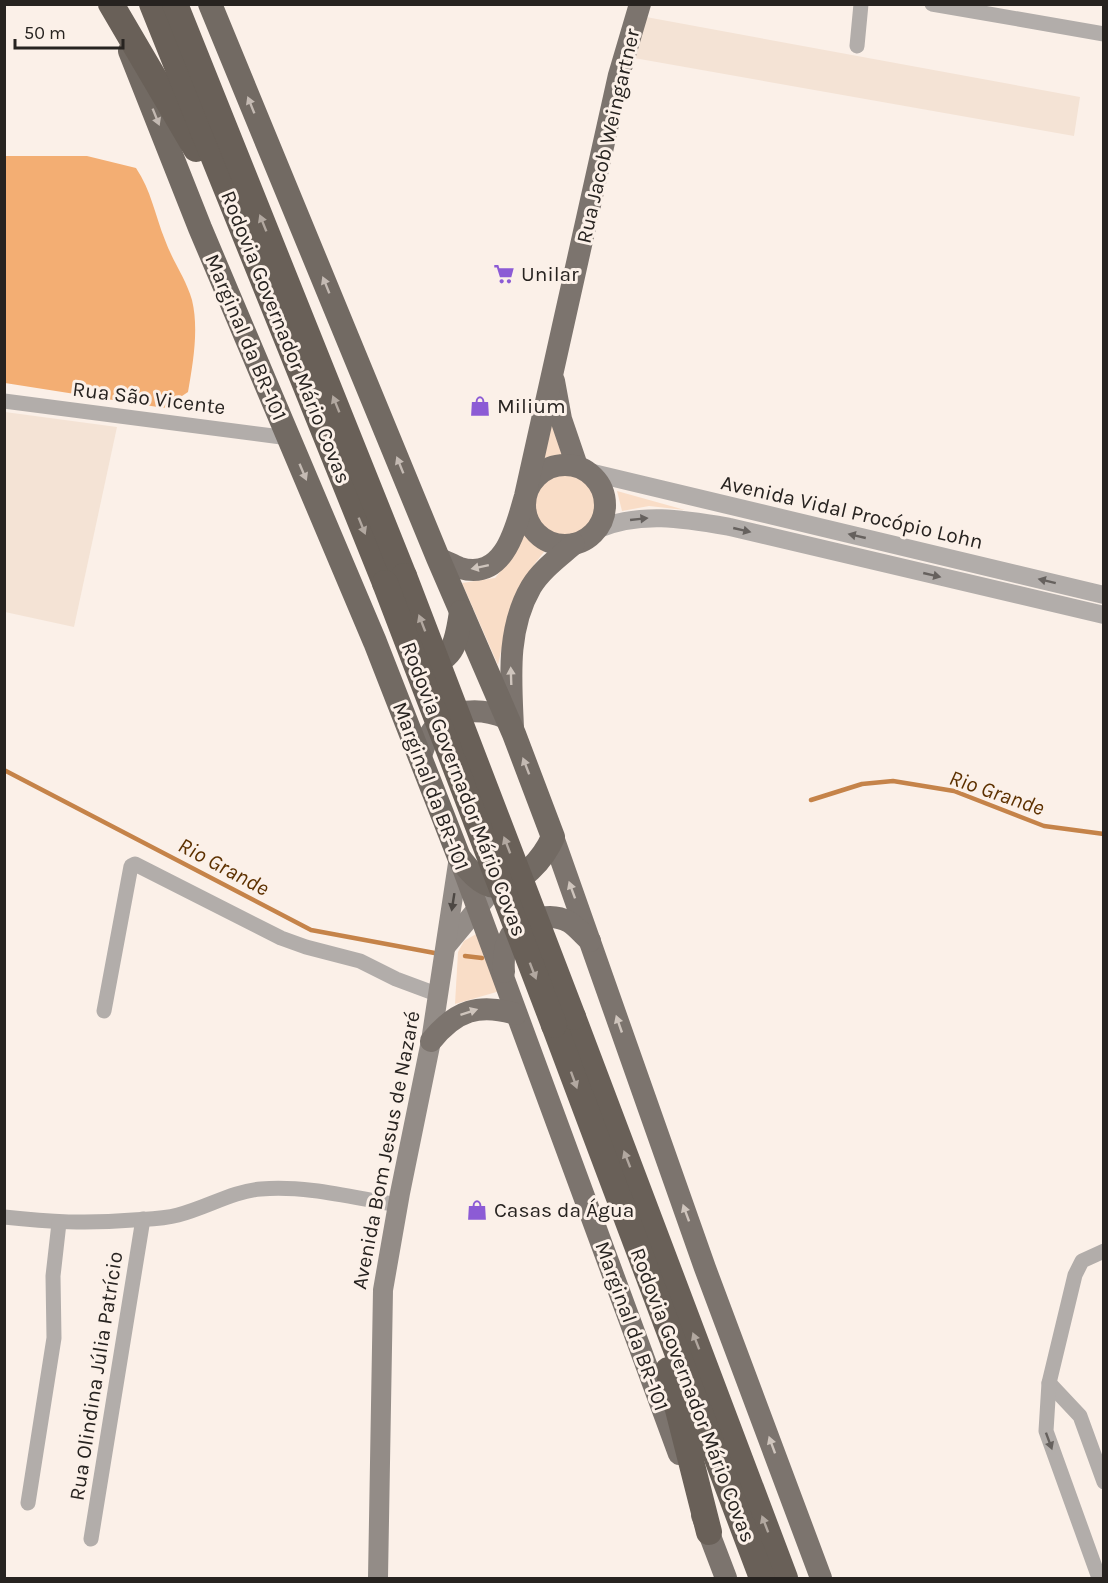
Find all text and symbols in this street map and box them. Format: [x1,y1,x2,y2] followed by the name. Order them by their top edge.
[15,12,123,50] scale bar
[24,22,66,44] text: 50 m
[572,26,644,246] street label: Rua Jacob Weingartner
[246,95,256,113] one-way arrow
[151,109,161,127] one-way arrow
[216,187,356,487] street label: Rodovia Governador Mário Covas
[258,214,268,232] one-way arrow
[200,250,292,424] street label: Marginal da BR-101
[492,262,516,286] supermarket icon: Unilar
[521,262,579,286] place label: Unilar
[320,276,330,294] one-way arrow
[71,377,227,419] street label: Rua São Vicente
[468,394,492,418] shop icon: Milium
[497,394,566,418] place label: Milium
[330,395,340,413] one-way arrow
[395,456,404,474] one-way arrow
[299,463,308,481] one-way arrow
[719,470,985,554] street label: Avenida Vidal Procópio Lohn
[630,514,649,524] one-way arrow
[357,518,367,536] one-way arrow
[733,526,751,536] one-way arrow
[848,531,866,541] one-way arrow
[470,563,489,572] one-way arrow
[922,570,941,580] one-way arrow
[1037,576,1056,586] one-way arrow
[417,614,427,632] one-way arrow
[397,638,531,940] street label: Rodovia Governador Mário Covas
[506,666,515,685] one-way arrow
[388,698,474,874] street label: Marginal da BR-101
[520,757,530,775] one-way arrow
[946,765,1048,821] water label: Rio Grande
[174,832,273,902] water label: Rio Grande
[502,835,512,853] one-way arrow
[566,880,576,898] one-way arrow
[448,893,457,912] one-way arrow
[529,962,539,980] one-way arrow
[460,1007,478,1016] one-way arrow
[347,1009,425,1291] street label: Avenida Bom Jesus de Nazaré
[614,1015,624,1033] one-way arrow
[570,1071,580,1089] one-way arrow
[621,1150,631,1168] one-way arrow
[465,1198,489,1222] shop icon: Casas da Água
[494,1198,634,1222] place label: Casas da Água
[680,1203,690,1221] one-way arrow
[590,1238,674,1414] street label: Marginal da BR-101
[626,1244,760,1546] street label: Rodovia Governador Mário Covas
[64,1250,128,1502] street label: Rua Olindina Júlia Patrício
[690,1332,700,1350] one-way arrow
[1045,1432,1055,1450] one-way arrow
[766,1436,776,1454] one-way arrow
[759,1515,769,1533] one-way arrow

